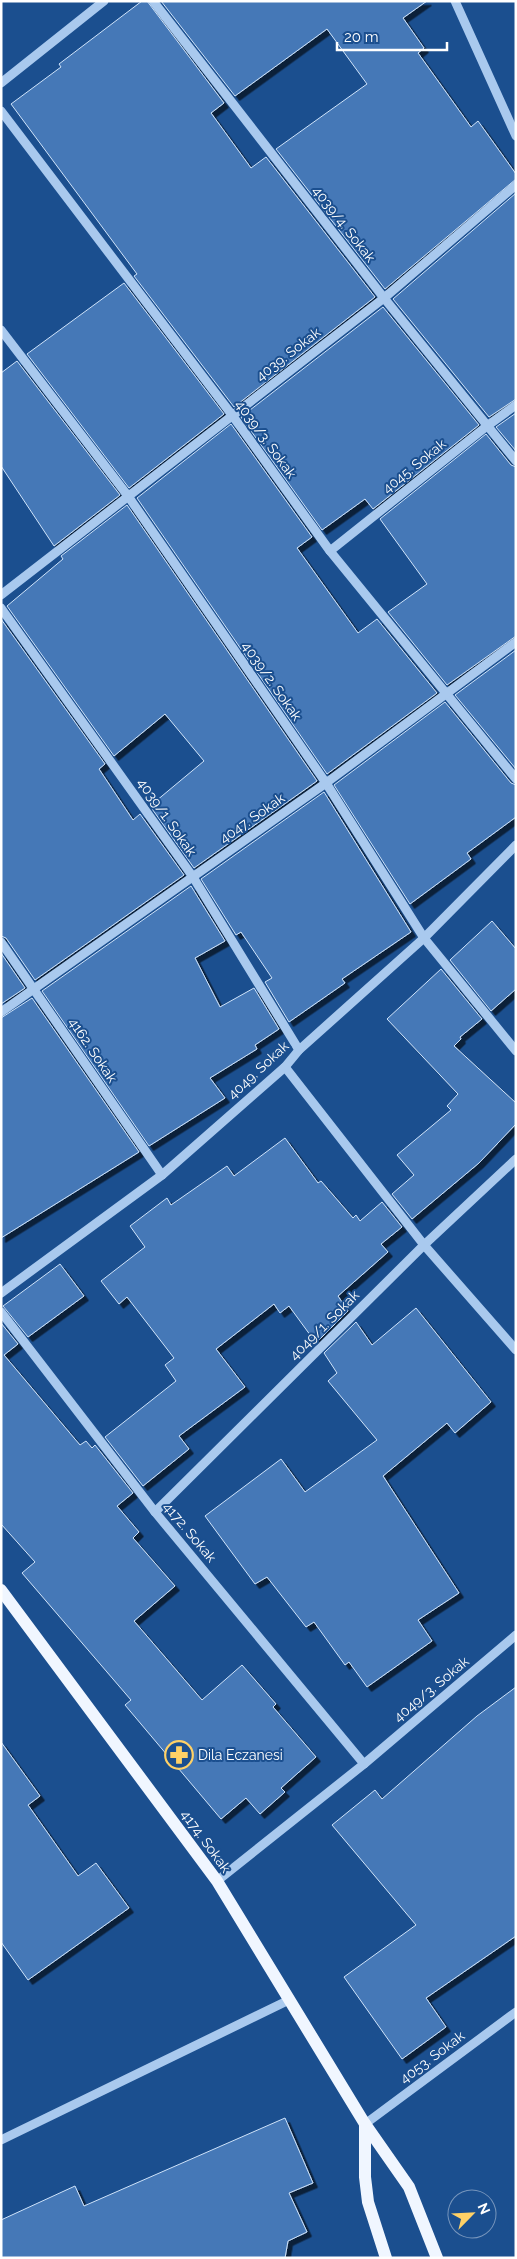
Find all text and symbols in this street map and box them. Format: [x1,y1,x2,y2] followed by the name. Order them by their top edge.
[337,20,447,52] scale bar
[344,28,379,46] text: 20 m
[309,183,379,266] street label: 4039/4. Sokak
[253,324,324,384] street label: 4039. Sokak
[232,397,300,482] street label: 4039/3. Sokak
[379,435,449,496] street label: 4045. Sokak
[239,638,305,724] street label: 4039/2. Sokak
[134,775,200,860] street label: 4039/1. Sokak
[216,789,288,846] street label: 4047. Sokak
[65,1014,121,1086] street label: 4162. Sokak
[224,1037,292,1102] street label: 4049. Sokak
[286,1287,362,1363] street label: 4049/1. Sokak
[160,1499,220,1566] street label: 4172. Sokak
[390,1653,472,1725] street label: 4049/3. Sokak
[164,1740,194,1770] pharmacy icon: Dila Eczanesi
[198,1747,283,1763] place label: Dila Eczanesi
[178,1807,234,1876] street label: 4174. Sokak
[397,2027,468,2087] street label: 4053. Sokak
[447,2189,497,2239] north arrow
[474,2201,493,2217] text: N

